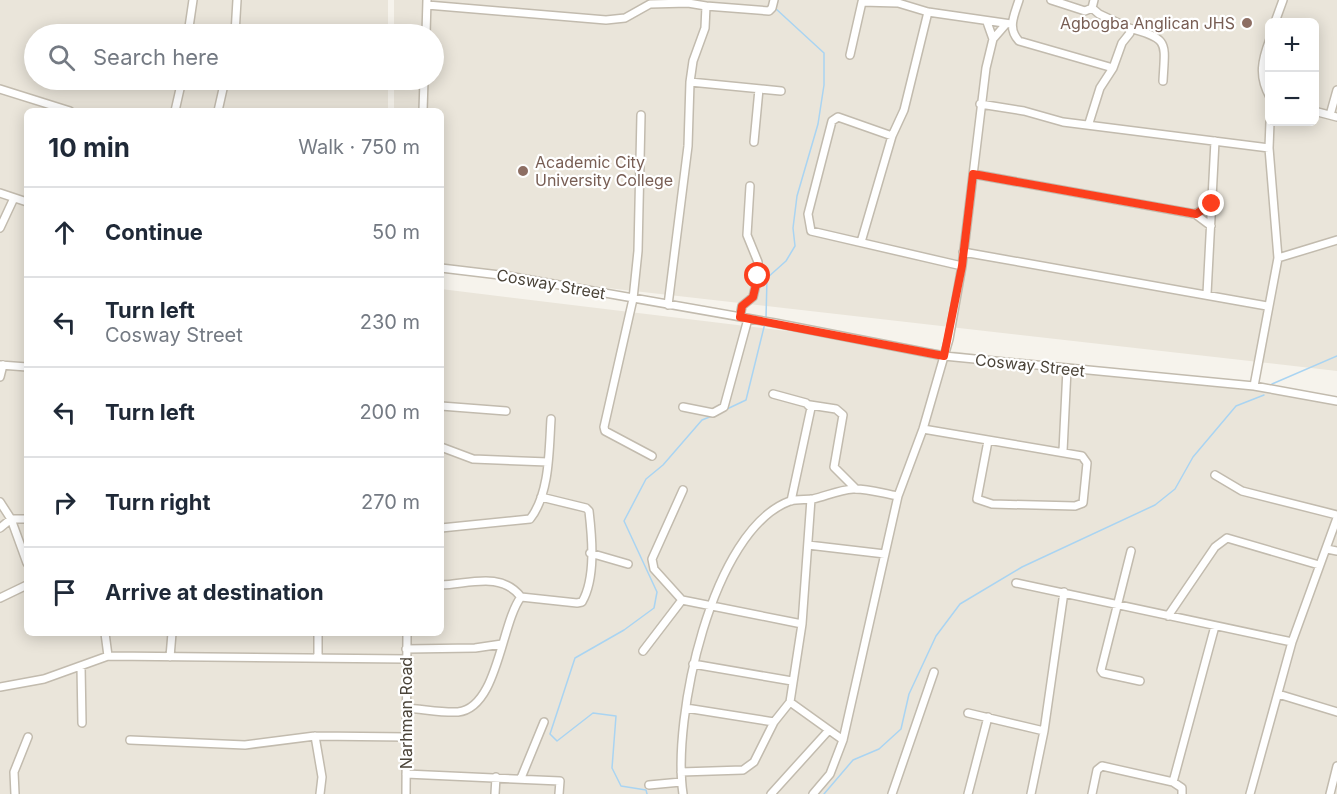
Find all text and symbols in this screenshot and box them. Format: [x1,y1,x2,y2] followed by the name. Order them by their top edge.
[1060,13,1235,33] place label: Agbogba Anglican JHS
[1240,16,1254,30] marker: Agbogba Anglican JHS
[1265,18,1319,126] map controls
[1265,18,1319,72] button: +
[24,24,444,90] search box
[45,41,78,74] icon: search
[93,44,219,70] text: Search here
[1265,72,1319,126] button: −
[48,132,130,163] text: 10 min
[298,135,420,159] text: Walk · 750 m
[535,152,673,190] place label: Academic City University College
[516,164,530,178] marker: Academic City University College
[1198,190,1224,216] route end
[48,216,81,249] icon: ahead
[105,219,203,245] text: Continue
[372,220,420,244] text: 50 m
[744,262,770,288] route start
[495,265,607,303] street label: Cosway Street
[105,297,195,323] text: Turn left
[48,306,81,339] icon: left
[360,310,420,334] text: 230 m
[105,323,243,347] text: Cosway Street
[974,349,1086,381] street label: Cosway Street
[48,396,81,429] icon: left
[105,399,195,425] text: Turn left
[359,400,420,424] text: 200 m
[48,486,81,519] icon: right
[105,489,211,515] text: Turn right
[361,490,420,514] text: 270 m
[48,576,81,609] icon: arrive
[105,579,324,605] text: Arrive at destination
[396,657,416,769] street label: Narhman Road

